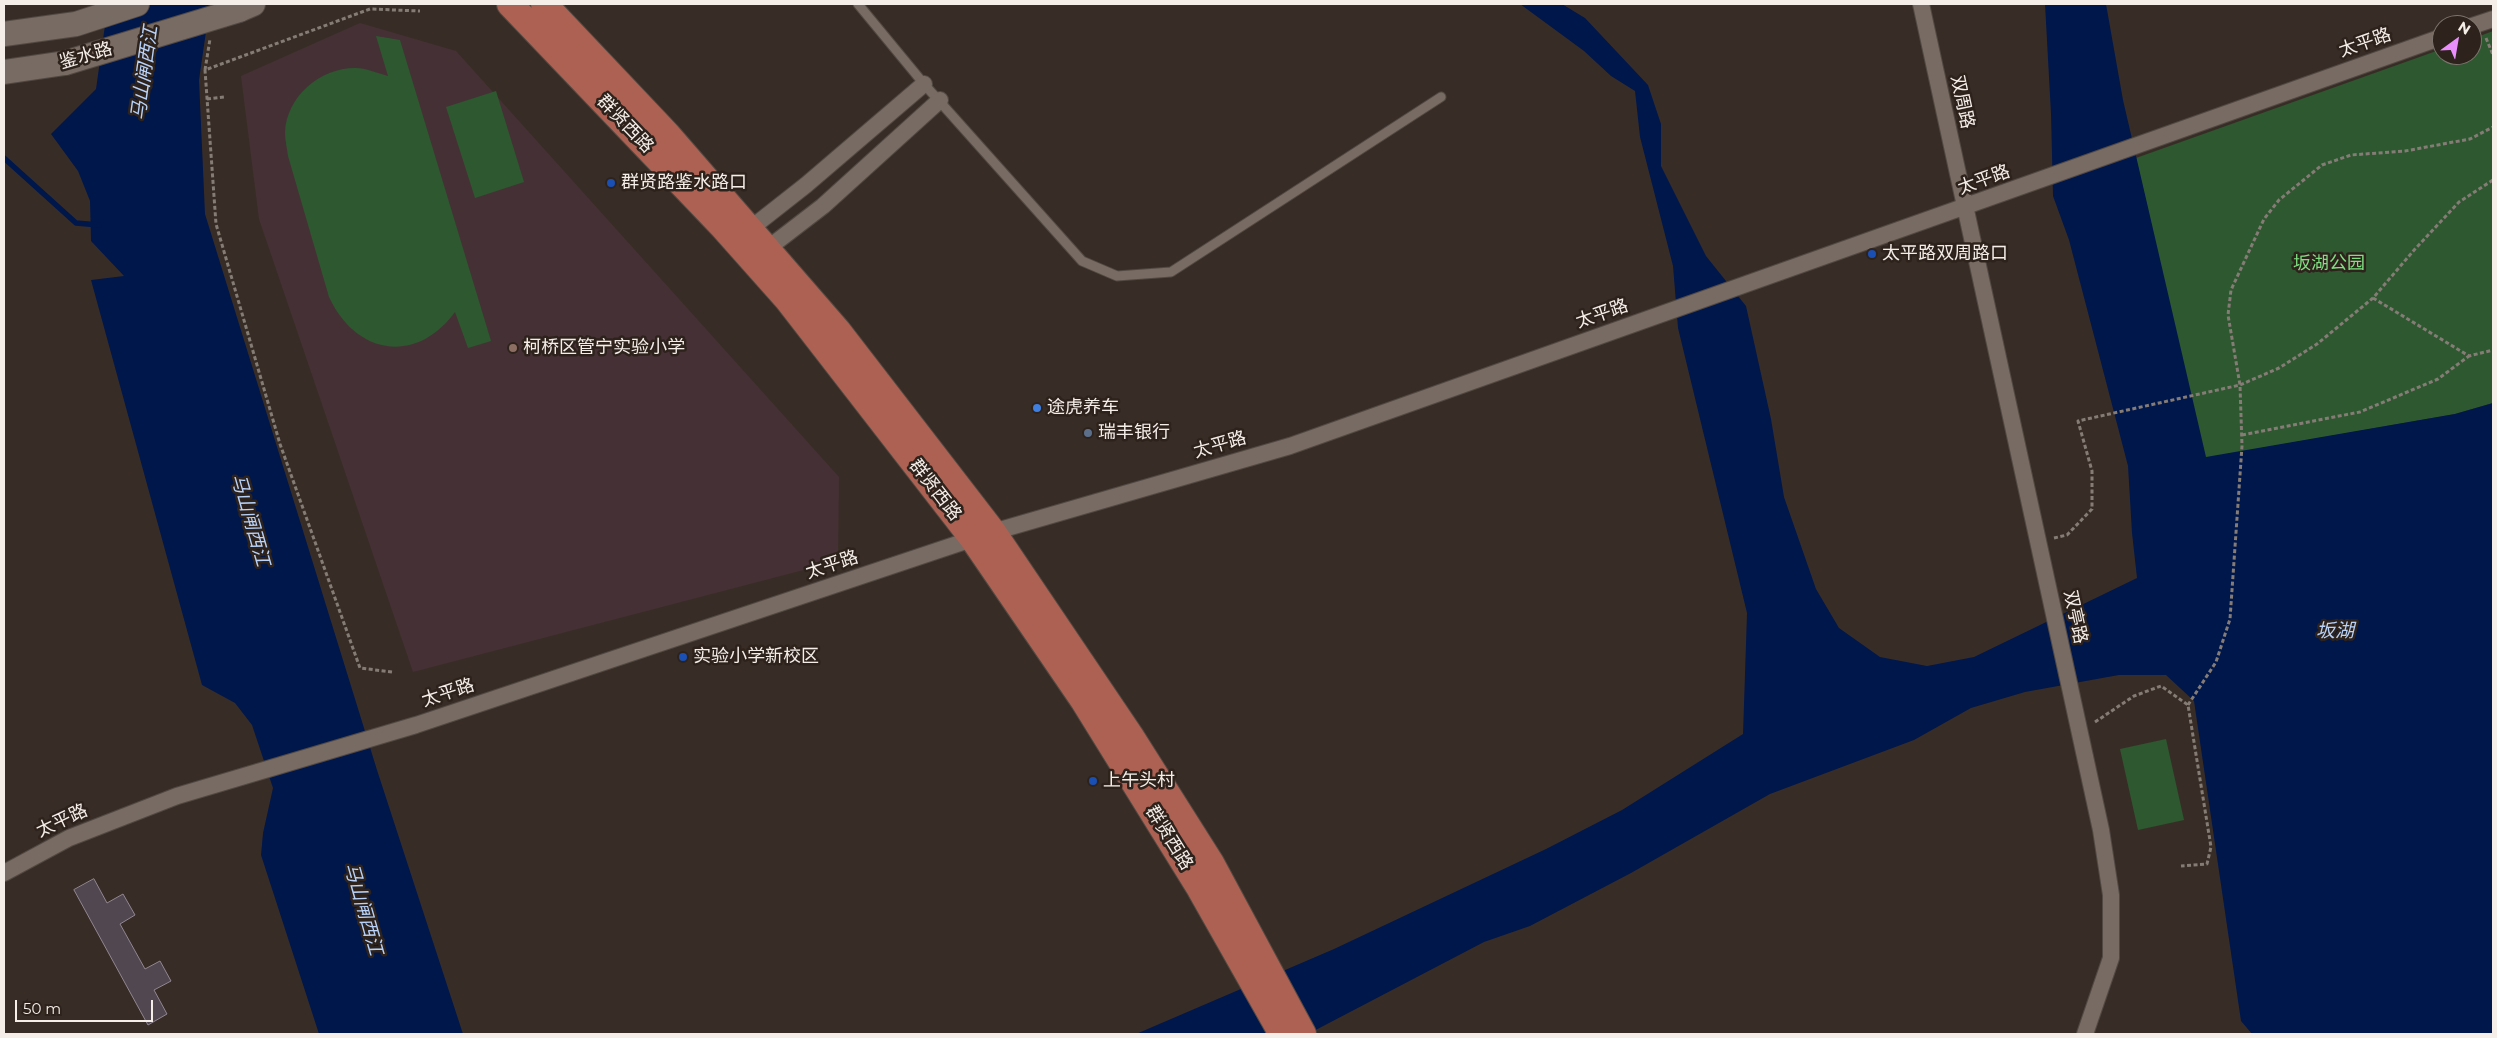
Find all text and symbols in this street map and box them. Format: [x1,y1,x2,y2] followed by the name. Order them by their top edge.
[2432,15,2482,65] north arrow
[2455,17,2474,39] text: N
[127,24,163,122] water label: 马山闸西江
[2336,24,2394,62] street label: 太平路
[57,38,115,74] street label: 鉴水路
[1946,73,1978,131] street label: 双周路
[592,91,658,157] street label: 群贤西路
[1955,161,2013,199] street label: 太平路
[621,172,747,194] place label: 群贤路鉴水路口
[605,177,617,189] marker: 群贤路鉴水路口
[1882,243,2008,265] place label: 太平路双周路口
[1866,248,1878,260] marker: 太平路双周路口
[2293,253,2365,275] park label: 坂湖公园
[1573,295,1631,333] street label: 太平路
[523,337,685,359] place label: 柯桥区管宁实验小学
[507,342,519,354] marker: 柯桥区管宁实验小学
[1047,397,1119,419] place label: 途虎养车
[1031,402,1043,414] marker: 途虎养车
[1098,422,1170,444] place label: 瑞丰银行
[1082,427,1094,439] marker: 瑞丰银行
[1191,427,1249,463] street label: 太平路
[904,455,966,525] street label: 群贤西路
[226,471,274,569] water label: 马山闸西江
[803,546,861,584] street label: 太平路
[2059,588,2091,646] street label: 双亭路
[2316,620,2354,642] water label: 坂湖
[693,646,819,668] place label: 实验小学新校区
[677,651,689,663] marker: 实验小学新校区
[419,674,477,712] street label: 太平路
[1103,770,1175,792] place label: 上午头村
[1087,775,1099,787] marker: 上午头村
[33,800,91,842] street label: 太平路
[1141,802,1197,874] street label: 群贤西路
[339,860,387,958] water label: 马山闸西江
[18,990,155,1022] scale bar
[23,999,61,1018] text: 50 m

